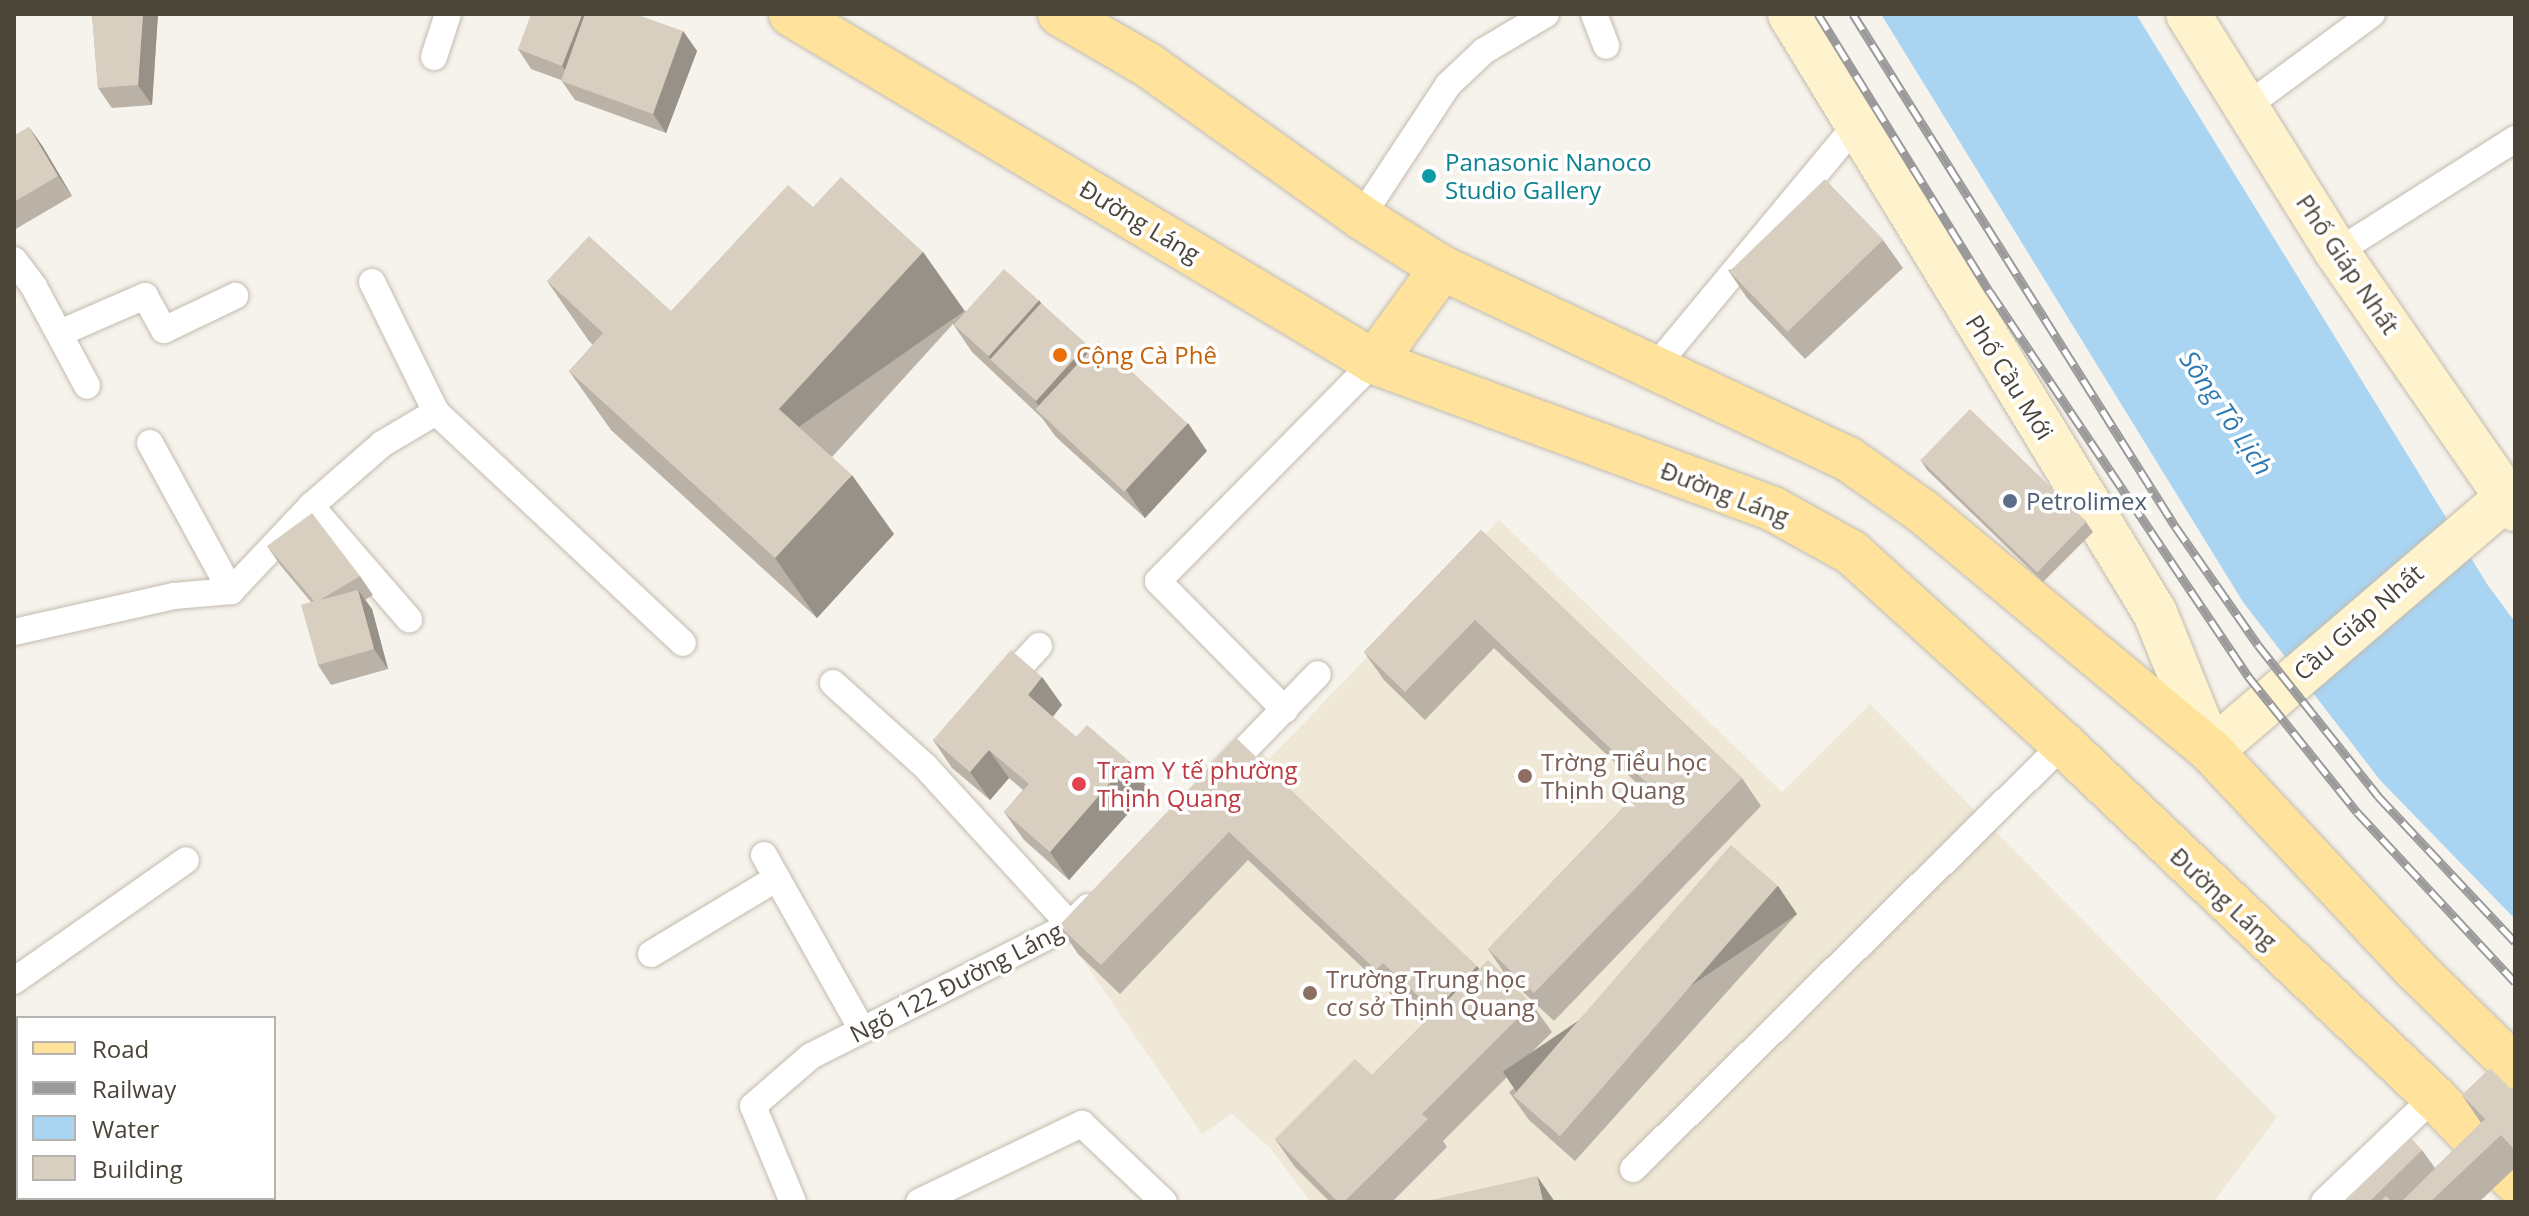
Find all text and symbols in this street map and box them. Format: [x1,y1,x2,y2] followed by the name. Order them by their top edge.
[1445,148,1652,204] place label: Panasonic Nanoco Studio Gallery
[1420,167,1438,185] marker: Panasonic Nanoco Studio Gallery
[1074,174,1206,268] street label: Đường Láng
[2291,189,2405,339] street label: Phố Giáp Nhất
[1960,309,2060,445] street label: Phố Cầu Mới
[1076,341,1217,369] place label: Cộng Cà Phê
[2173,345,2279,481] water label: Sông Tô Lịch
[1051,346,1069,364] marker: Cộng Cà Phê
[1657,455,1793,531] street label: Đường Láng
[2026,487,2147,515] place label: Petrolimex
[2001,492,2019,510] marker: Petrolimex
[2287,558,2429,686] street label: Cầu Giáp Nhất
[1541,748,1707,804] place label: Trờng Tiểu học Thịnh Quang
[1097,756,1297,812] place label: Trạm Y tế phường Thịnh Quang
[1516,767,1534,785] marker: Trờng Tiểu học Thịnh Quang
[1068,773,1090,795] marker: Trạm Y tế phường Thịnh Quang
[2165,841,2283,955] street label: Đường Láng
[845,916,1067,1048] street label: Ngõ 122 Đường Láng
[1326,965,1535,1021] place label: Trường Trung học cơ sở Thịnh Quang
[1301,984,1319,1002] marker: Trường Trung học cơ sở Thịnh Quang
[16,1016,276,1200] legend
[92,1032,149,1065] text: Road
[92,1072,176,1105] text: Railway
[92,1112,159,1145] text: Water
[92,1152,183,1185] text: Building

